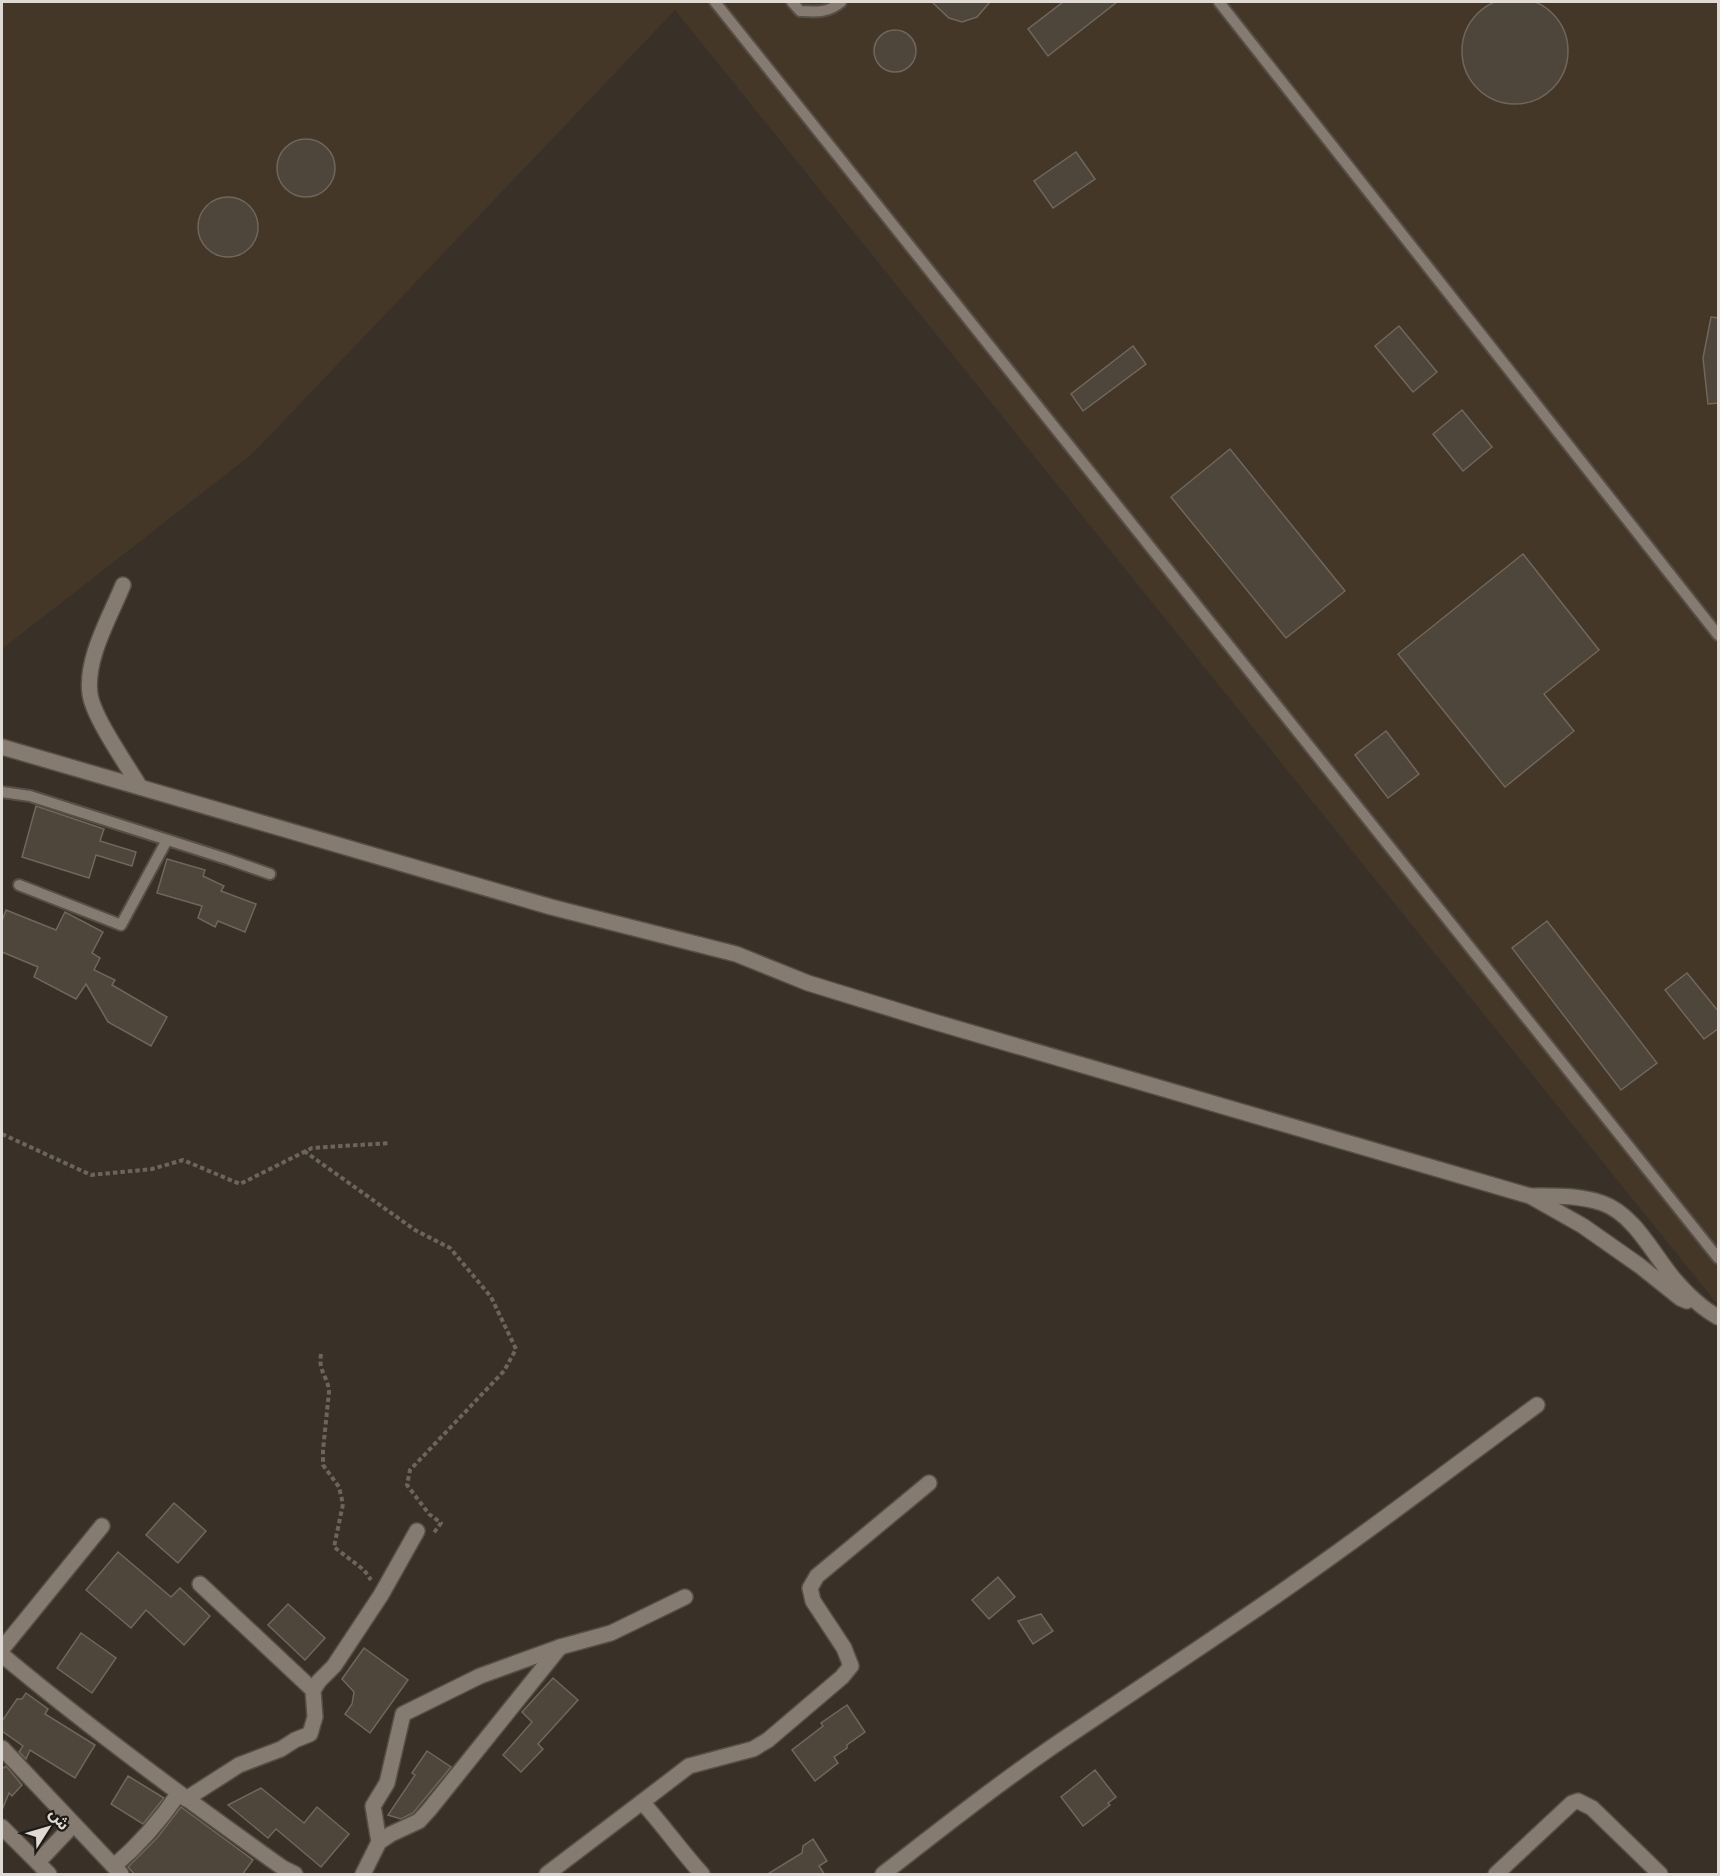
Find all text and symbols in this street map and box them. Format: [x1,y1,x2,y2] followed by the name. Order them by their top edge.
[18,1798,78,1858] north arrow
[45,1805,74,1834] text: ش

